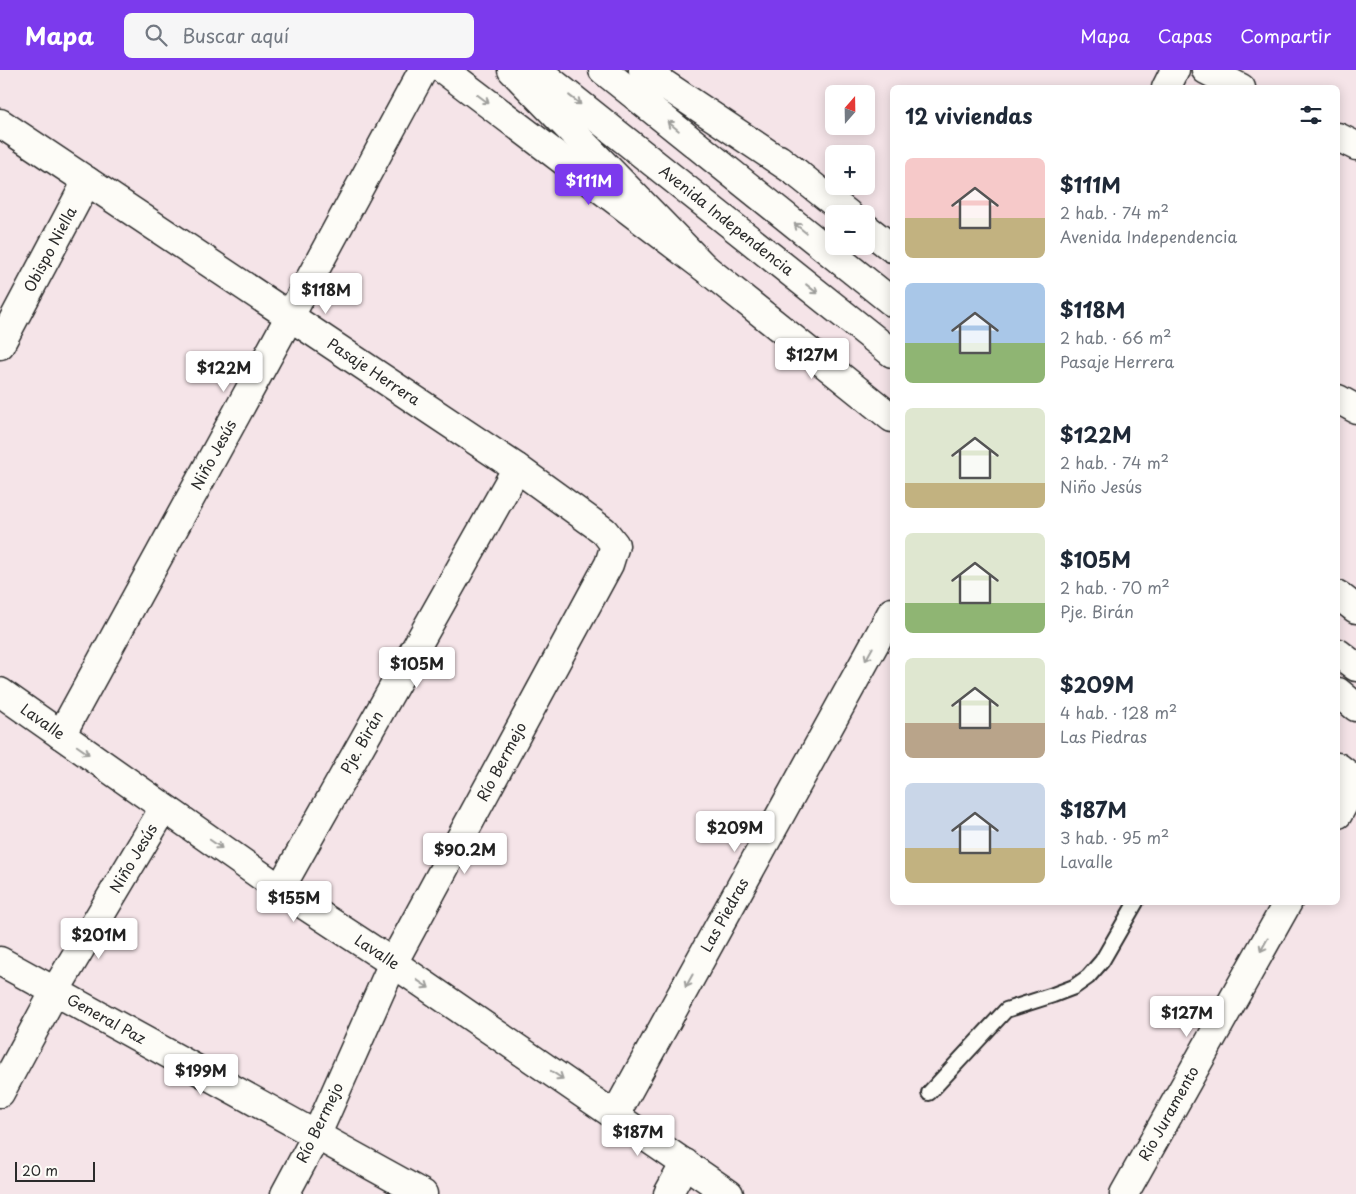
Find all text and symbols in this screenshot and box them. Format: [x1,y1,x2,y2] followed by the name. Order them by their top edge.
[124,13,474,58] search box
[25,17,94,53] text: Mapa
[142,21,170,49] icon: search
[182,21,289,49] text: Buscar aquí
[1080,22,1130,49] text: Mapa
[1158,22,1212,49] text: Capas
[1240,22,1331,49] text: Compartir
[825,85,875,135] north arrow
[825,85,875,255] map controls
[476,94,489,105] one-way arrow
[568,95,581,106] one-way arrow
[905,99,1033,131] text: 12 viviendas
[1297,101,1325,129] icon: filters
[667,121,680,132] one-way arrow
[825,145,875,195] button: +
[655,159,800,281] street label: Avenida Independencia
[554,164,624,206] pin: $111M
[566,168,612,192] text: $111M
[1060,168,1121,200] text: $111M
[945,178,1005,238] icon: home
[1060,200,1169,224] text: 2 hab. · 74 m²
[17,201,82,296] street label: Obispo Niella
[825,205,875,255] button: −
[794,222,807,233] one-way arrow
[1060,224,1237,248] text: Avenida Independencia
[291,272,361,315] pin: $118M
[301,277,351,301] text: $118M
[805,283,818,294] one-way arrow
[1060,293,1125,325] text: $118M
[945,303,1005,363] icon: home
[1060,325,1172,349] text: 2 hab. · 66 m²
[323,332,426,411] street label: Pasaje Herrera
[777,338,847,380] pin: $127M
[786,342,838,366] text: $127M
[1060,349,1174,373] text: Pasaje Herrera
[189,350,259,393] pin: $122M
[197,355,251,379] text: $122M
[184,415,241,494] street label: Niño Jesús
[1060,418,1132,450] text: $122M
[945,428,1005,488] icon: home
[1060,450,1169,474] text: 2 hab. · 74 m²
[1060,474,1142,498] text: Niño Jesús
[1060,543,1131,575] text: $105M
[945,553,1005,613] icon: home
[1060,575,1170,599] text: 2 hab. · 70 m²
[1060,599,1134,623] text: Pje. Birán
[382,646,452,689] pin: $105M
[864,647,874,662] one-way arrow
[390,651,444,675] text: $105M
[1060,668,1134,700] text: $209M
[945,678,1005,738] icon: home
[16,697,70,744] street label: Lavalle
[1060,700,1177,724] text: 4 hab. · 128 m²
[334,706,388,778] street label: Pje. Birán
[470,717,531,805] street label: Río Bermejo
[1060,724,1147,748] text: Las Piedras
[76,745,90,755] one-way arrow
[1060,793,1127,825] text: $187M
[945,803,1005,863] icon: home
[700,810,770,853] pin: $209M
[707,815,763,839] text: $209M
[103,819,162,897] street label: Niño Jesús
[1060,825,1169,849] text: 3 hab. · 95 m²
[424,832,506,875] pin: $90.2M
[434,837,496,861] text: $90.2M
[209,839,223,849] one-way arrow
[1060,849,1113,873] text: Lavalle
[694,873,754,956] street label: Las Piedras
[259,880,329,923] pin: $155M
[268,885,320,909] text: $155M
[64,918,134,960] pin: $201M
[72,922,126,946] text: $201M
[350,928,405,974] street label: Lavalle
[1259,937,1268,952] one-way arrow
[684,973,694,988] one-way arrow
[416,979,430,989] one-way arrow
[63,987,150,1049] street label: General Paz
[1152,996,1222,1038] pin: $127M
[1161,1000,1213,1024] text: $127M
[166,1054,236,1096] pin: $199M
[175,1058,227,1082] text: $199M
[1132,1061,1204,1165] street label: Rio Juramento
[550,1070,564,1081] one-way arrow
[289,1078,348,1167] street label: Río Bermejo
[603,1114,673,1157] pin: $187M
[613,1119,663,1143] text: $187M
[15,1159,95,1182] scale bar
[22,1160,58,1181] text: 20 m

